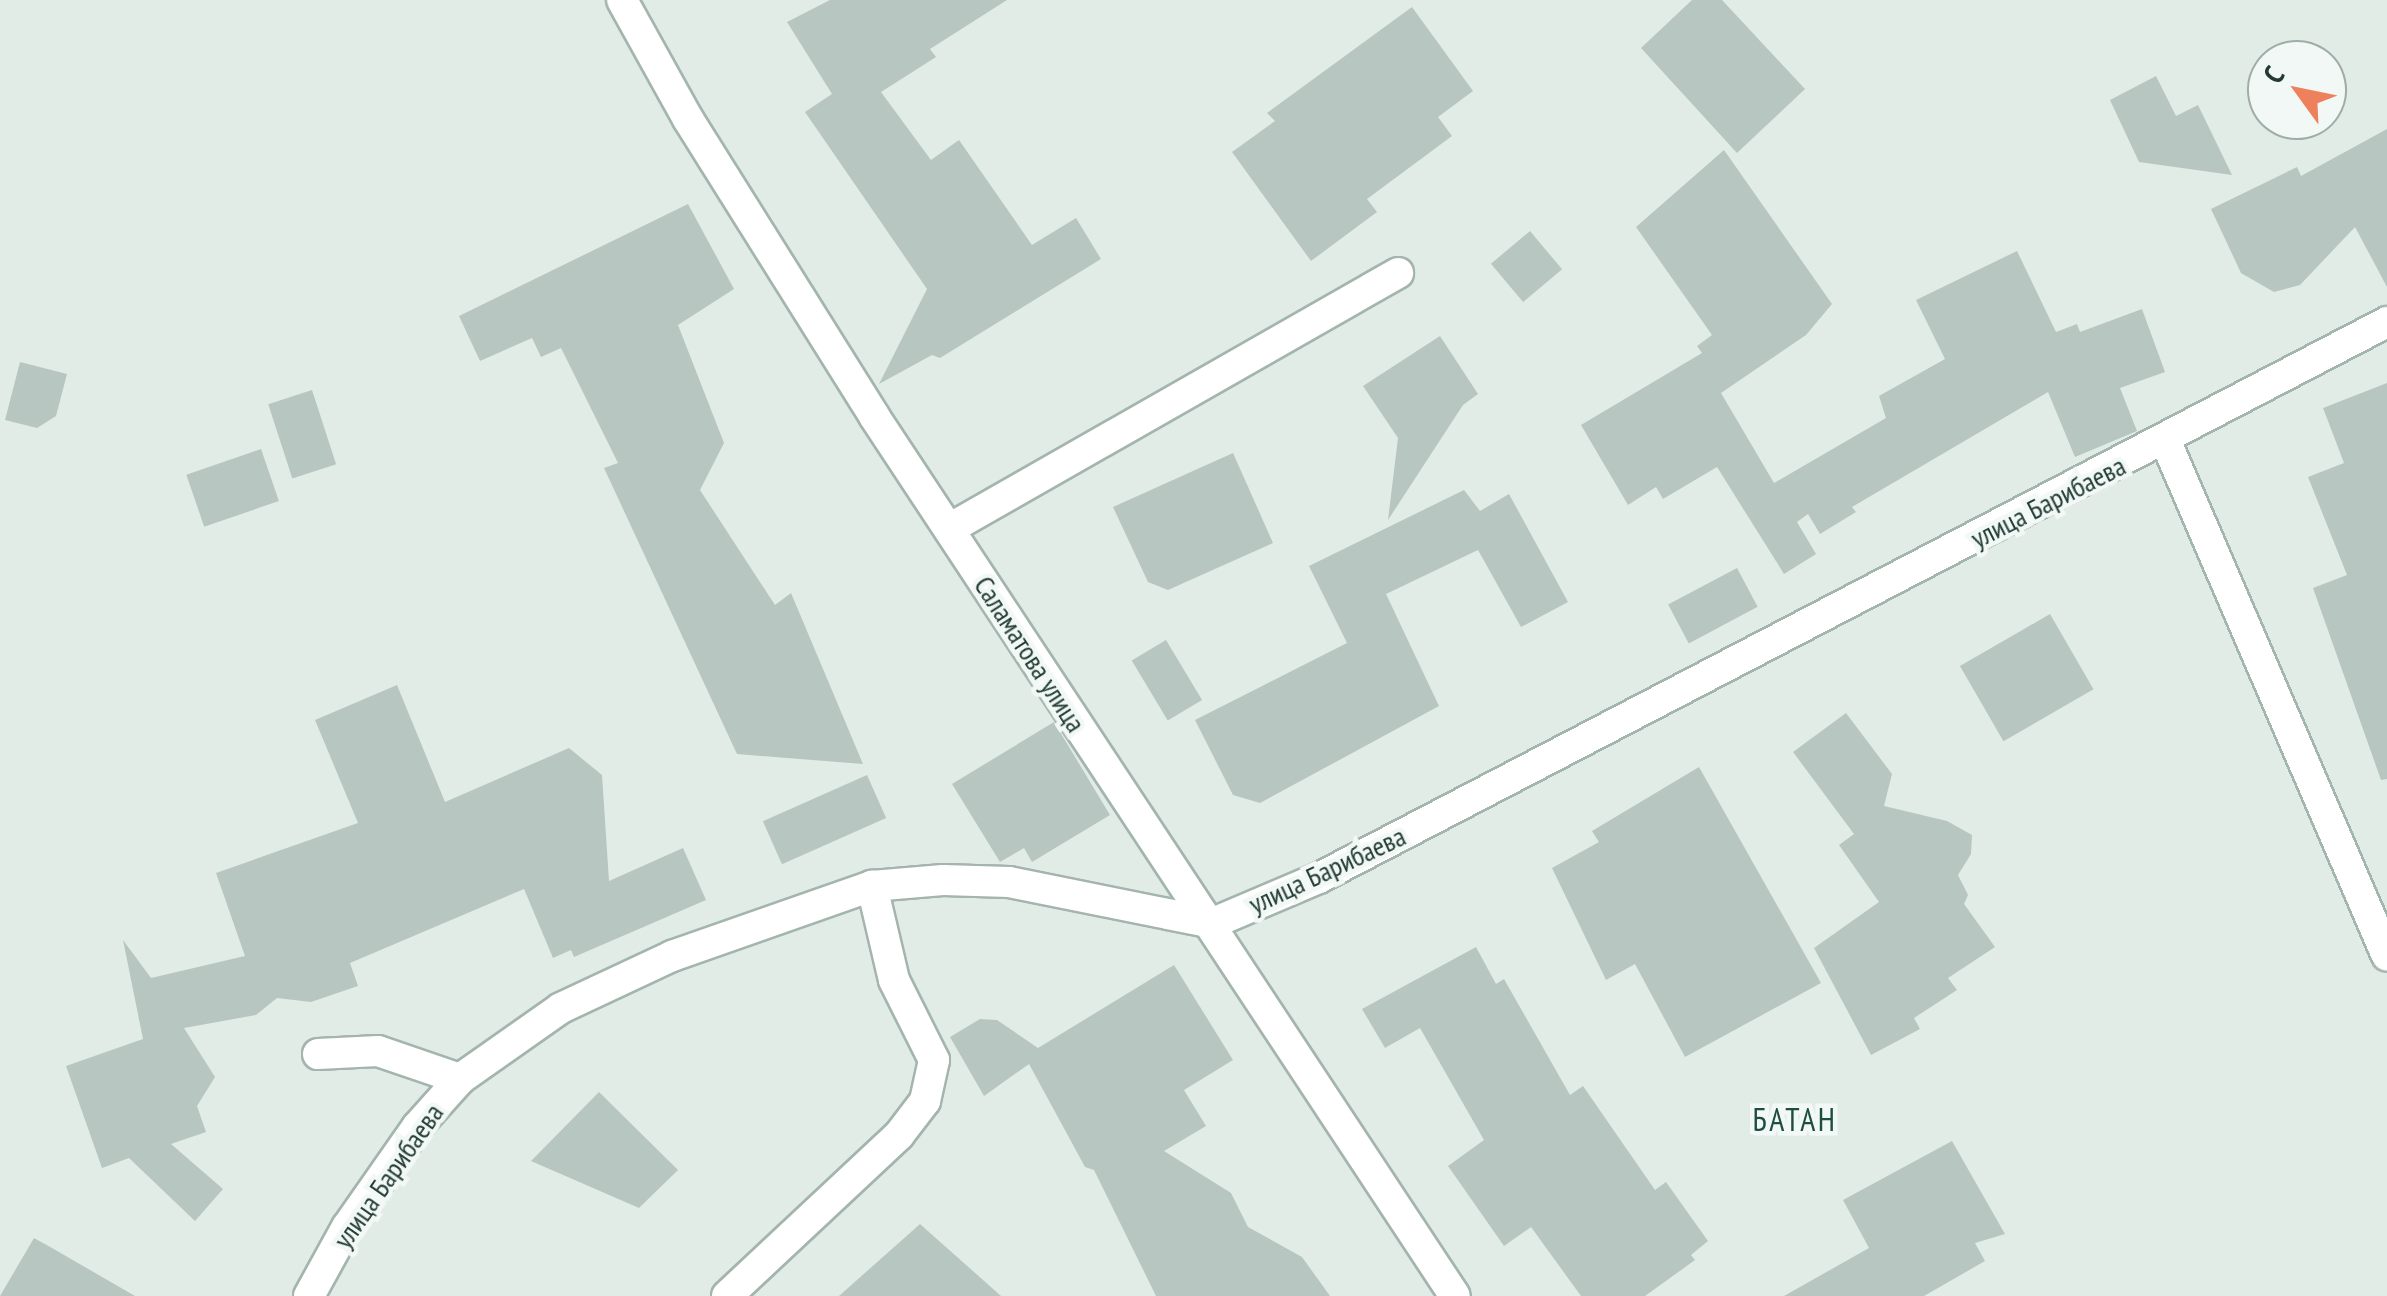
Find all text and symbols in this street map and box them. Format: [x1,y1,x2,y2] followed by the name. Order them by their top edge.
[2247,40,2347,140] north arrow
[2254,59,2292,90] text: С
[1965,449,2131,555] street label: улица Барибаева
[967,570,1093,738] street label: Саламатова улица
[1243,819,1411,921] street label: улица Барибаева
[326,1097,450,1255] street label: улица Барибаева
[1753,1100,1837,1138] district label: БАТАН

